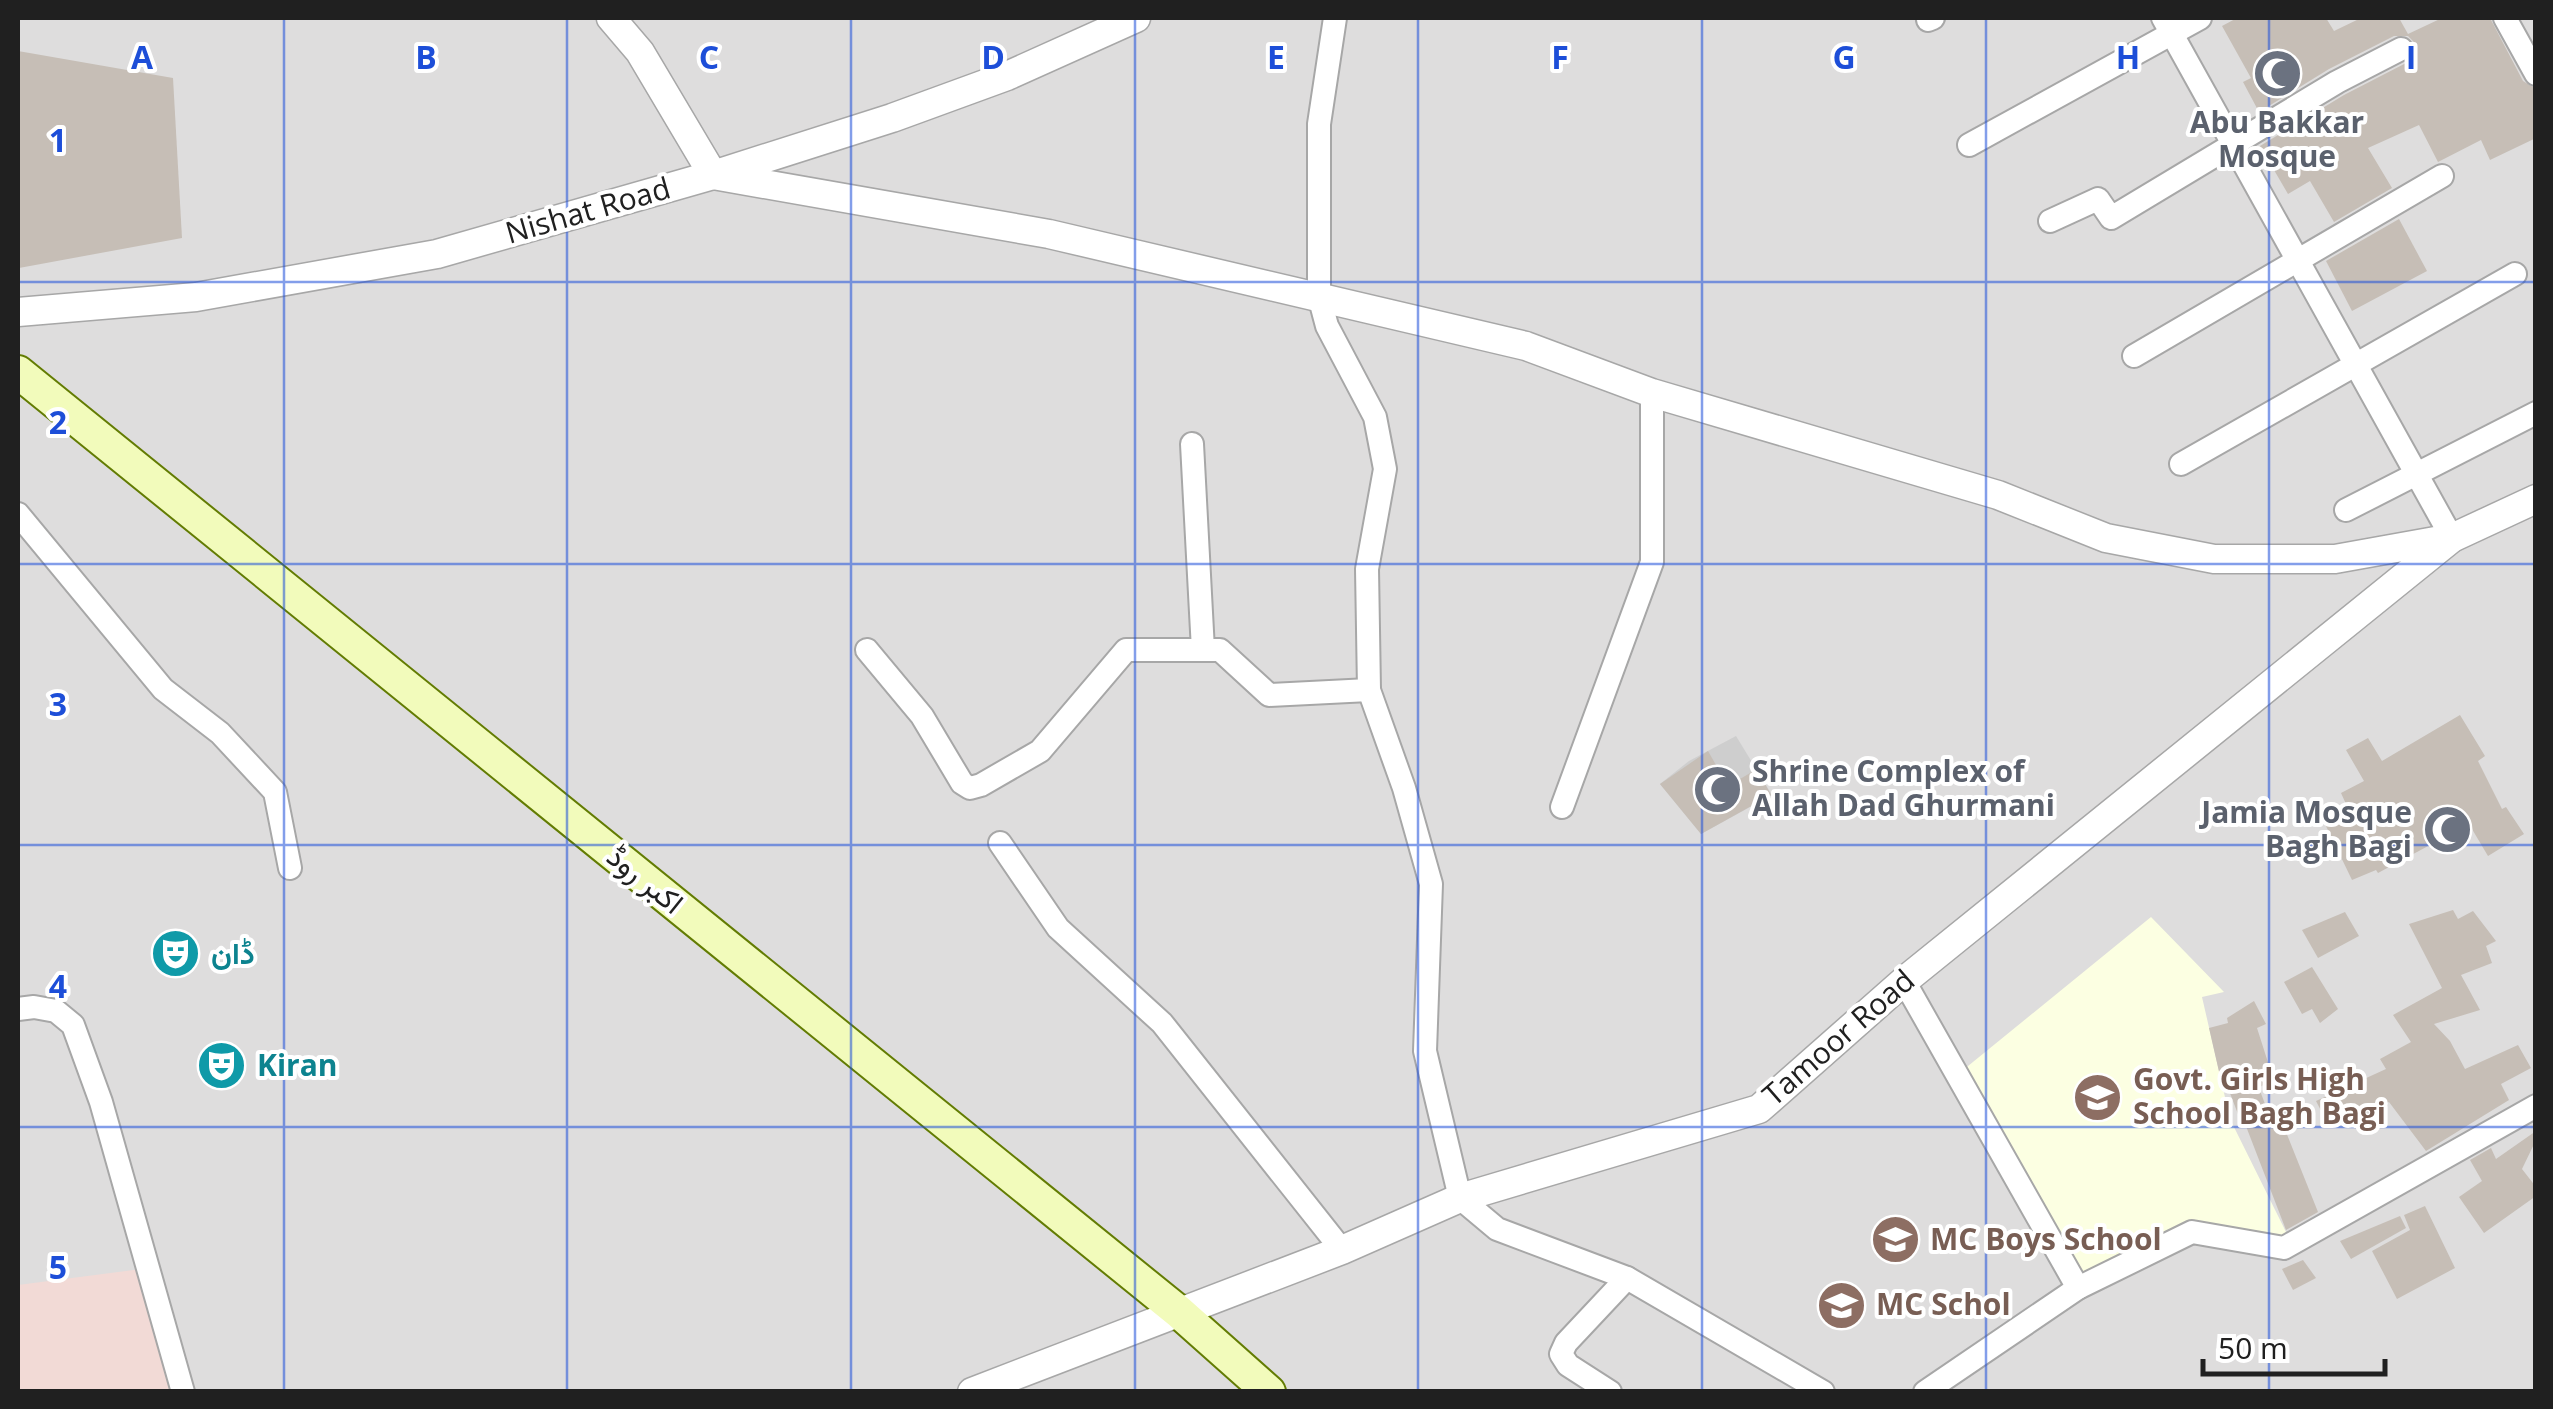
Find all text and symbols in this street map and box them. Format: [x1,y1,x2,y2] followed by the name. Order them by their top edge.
[131,35,154,78] text: A
[415,35,437,78] text: B
[699,35,719,78] text: C
[981,35,1005,78] text: D
[1267,35,1285,78] text: E
[1551,35,1569,78] text: F
[1832,35,1856,78] text: G
[2116,35,2140,78] text: H
[2406,35,2416,78] text: I
[2251,48,2303,100] mosque icon: Abu Bakkar Mosque
[2190,101,2364,176] place label: Abu Bakkar Mosque
[49,118,67,161] text: 1
[500,166,675,253] street label: Nishat Road
[49,400,67,443] text: 2
[49,682,67,725] text: 3
[1752,750,2055,825] place label: Shrine Complex of Allah Dad Ghurmani
[1691,763,1743,815] mosque icon: Shrine Complex of Allah Dad Ghurmani
[2198,791,2412,866] place label: Jamia Mosque Bagh Bagi
[2421,804,2473,856] mosque icon: Jamia Mosque Bagh Bagi
[599,835,693,922] street label: اکبر روڈ
[150,928,202,980] theatre icon: ڈان
[211,932,255,973] place label: ڈان
[1753,959,1923,1114] street label: Tamoor Road
[49,964,67,1007] text: 4
[196,1040,248,1092] theatre icon: Kiran
[257,1044,338,1085] place label: Kiran
[2133,1058,2386,1133] place label: Govt. Girls High School Bagh Bagi
[2072,1071,2124,1123] school or university icon: Govt. Girls High School Bagh Bagi
[1869,1214,1921,1266] school or university icon: MC Boys School
[1930,1218,2162,1259] place label: MC Boys School
[49,1245,67,1288] text: 5
[1815,1279,1867,1331] school or university icon: MC Schol
[1876,1283,2011,1324] place label: MC Schol
[2203,1314,2386,1376] scale bar
[2218,1327,2288,1368] text: 50 m

